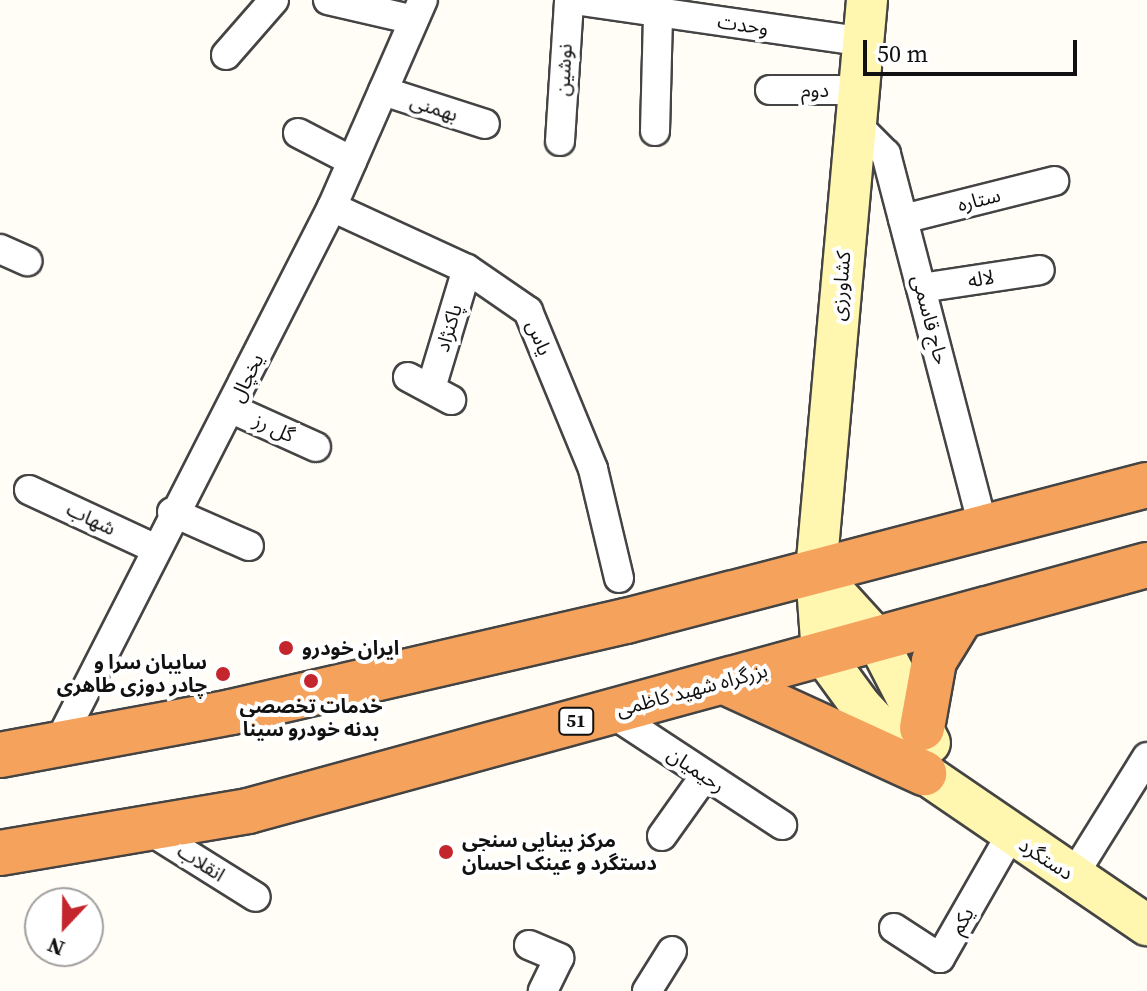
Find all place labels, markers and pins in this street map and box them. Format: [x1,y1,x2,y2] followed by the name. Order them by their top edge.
[302,636,399,660] place label: ایران خودرو
[277,639,295,657] marker: ایران خودرو
[57,650,207,697] place label: سایبان سرا و چادر دوزی طاهری
[214,665,232,683] marker: سایبان سرا و چادر دوزی طاهری
[302,672,320,690] marker: خدمات تخصصی بدنه خودرو سینا
[239,694,383,741] place label: خدمات تخصصی بدنه خودرو سینا
[462,828,657,875] place label: مرکز بینایی سنجی دستگرد و عینک احسان
[437,843,455,861] marker: مرکز بینایی سنجی دستگرد و عینک احسان

